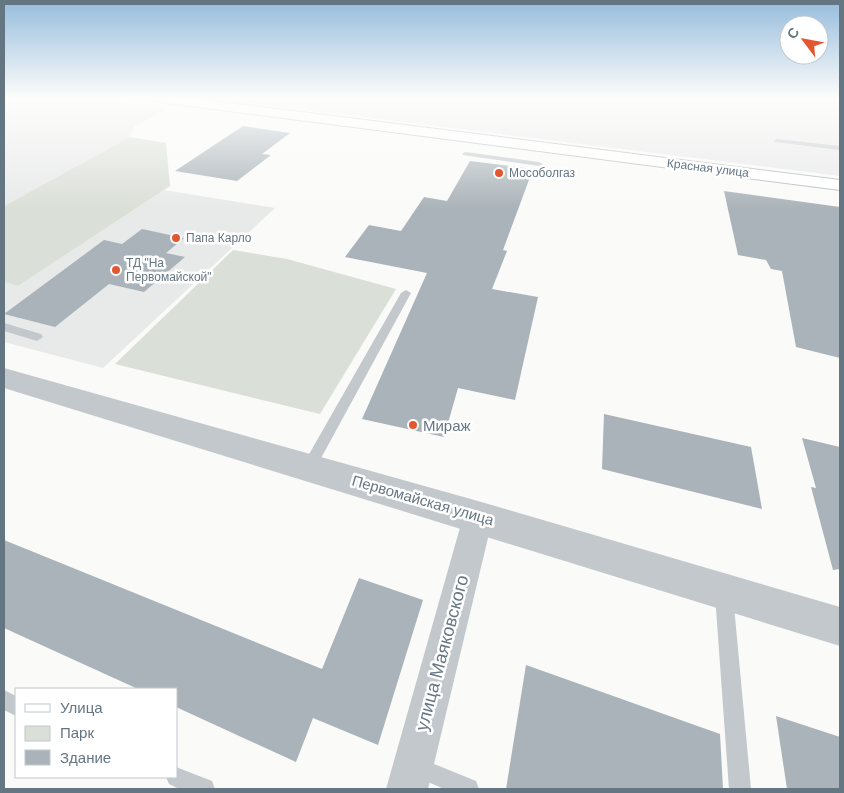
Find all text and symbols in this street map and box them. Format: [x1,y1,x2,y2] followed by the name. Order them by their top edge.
[779,15,829,65] north arrow
[784,25,802,42] text: С
[666,156,750,180] street label: Красная улица
[509,166,576,180] place label: Мособолгаз
[493,167,505,179] marker: Мособолгаз
[186,231,252,245] place label: Папа Карло
[170,232,182,244] marker: Папа Карло
[126,256,212,284] place label: ТД "На Первомайской"
[110,264,122,276] marker: ТД "На Первомайской"
[423,417,471,434] place label: Мираж
[407,419,419,431] marker: Мираж
[350,472,497,529] street label: Первомайская улица
[412,573,472,733] street label: улица Маяковского
[15,688,178,778] legend
[60,699,103,716] text: Улица
[60,724,94,741] text: Парк
[60,749,111,766] text: Здание

